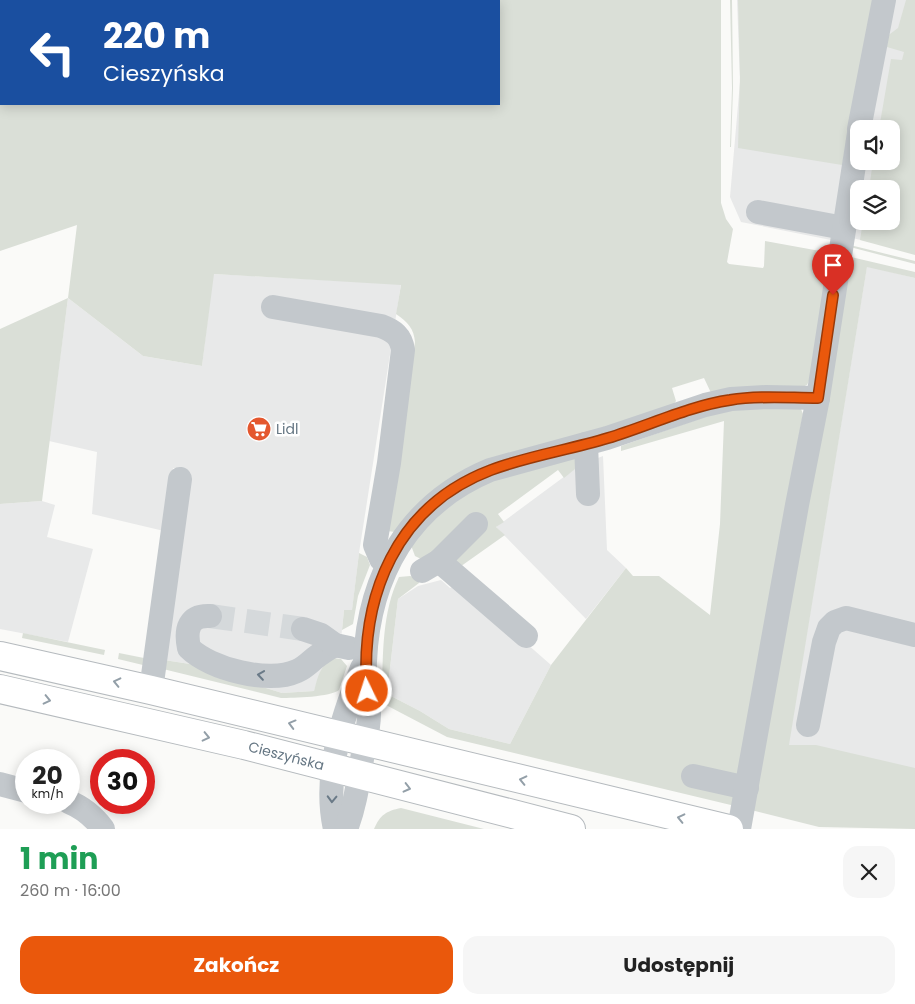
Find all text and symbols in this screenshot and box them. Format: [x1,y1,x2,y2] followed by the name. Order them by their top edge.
[103,11,210,60] text: 220 m
[20,20,85,85] icon: left
[103,58,225,89] text: Cieszyńska
[850,120,900,230] map controls
[850,120,900,170] button: sound
[850,180,900,230] button: layers
[812,244,854,295] pin
[819,251,847,279] icon: arrive
[246,416,272,442] supermarket icon: Lidl
[276,419,298,439] place label: Lidl
[340,664,392,716] position arrow
[257,670,265,681] one-way arrow
[113,677,122,688] one-way arrow
[43,694,52,705] one-way arrow
[288,719,297,730] one-way arrow
[201,731,210,742] one-way arrow
[246,737,326,775] street label: Cieszyńska
[90,749,155,814] speed limit sign: 30
[32,758,63,793] text: 20
[519,775,528,786] one-way arrow
[402,782,411,793] one-way arrow
[32,785,63,802] text: km/h
[326,796,337,804] one-way arrow
[677,813,686,824] one-way arrow
[20,837,98,880] text: 1 min
[843,846,895,898] button: close
[20,879,121,902] text: 260 m · 16:00
[20,936,453,994] button: Zakończ
[463,936,895,994] button: Udostępnij

